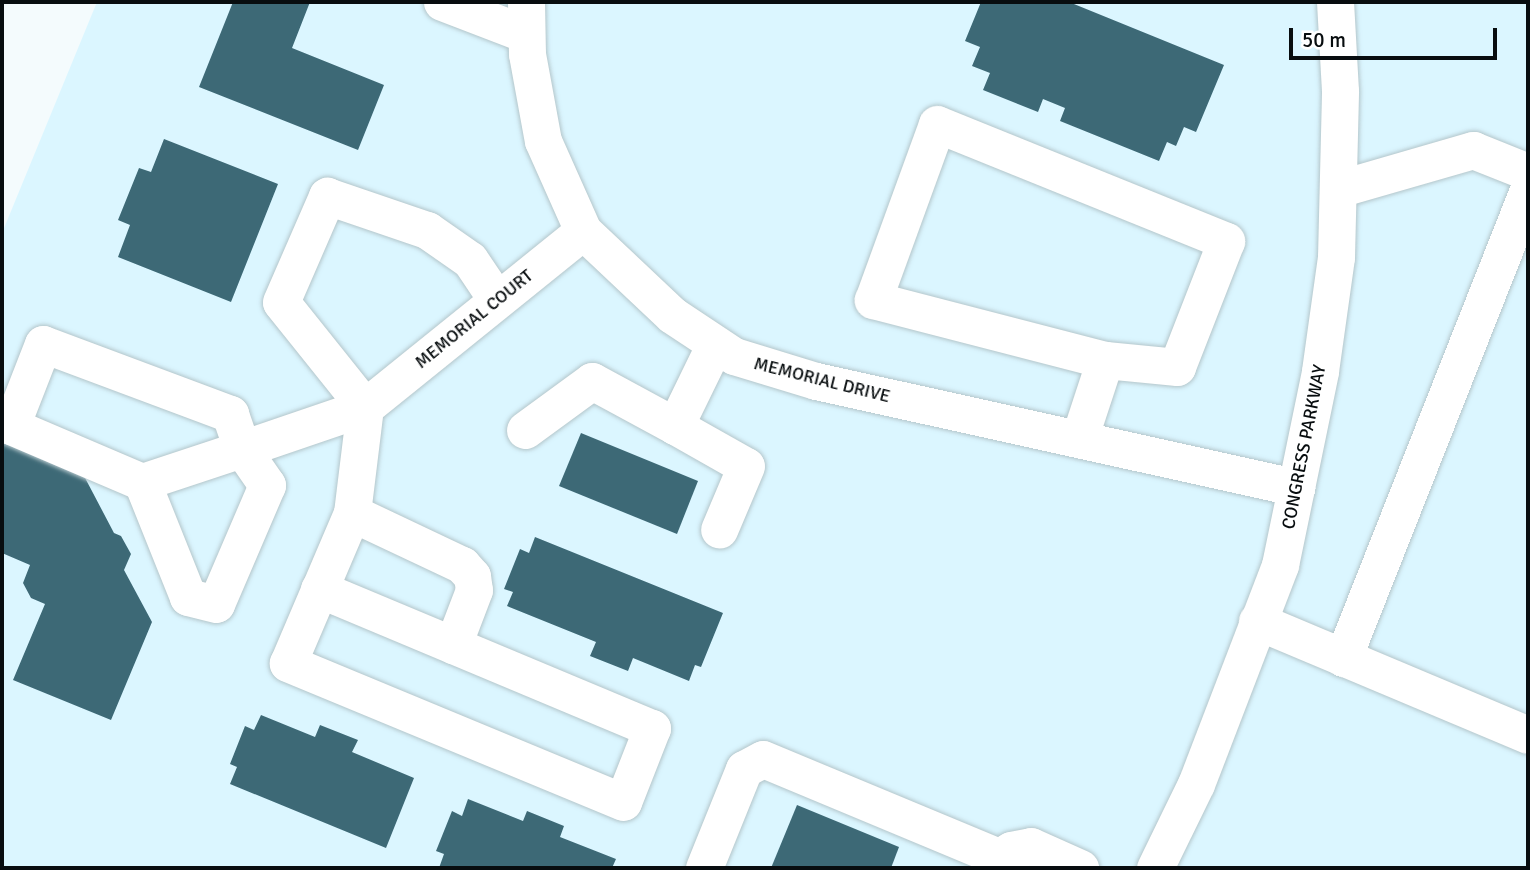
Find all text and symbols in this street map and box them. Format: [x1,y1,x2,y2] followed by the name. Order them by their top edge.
[1292,14,1500,58] scale bar
[1302,27,1346,53] text: 50 m
[411,265,537,373] street label: MEMORIAL COURT
[752,353,892,407] street label: MEMORIAL DRIVE
[1277,363,1331,531] street label: CONGRESS PARKWAY

